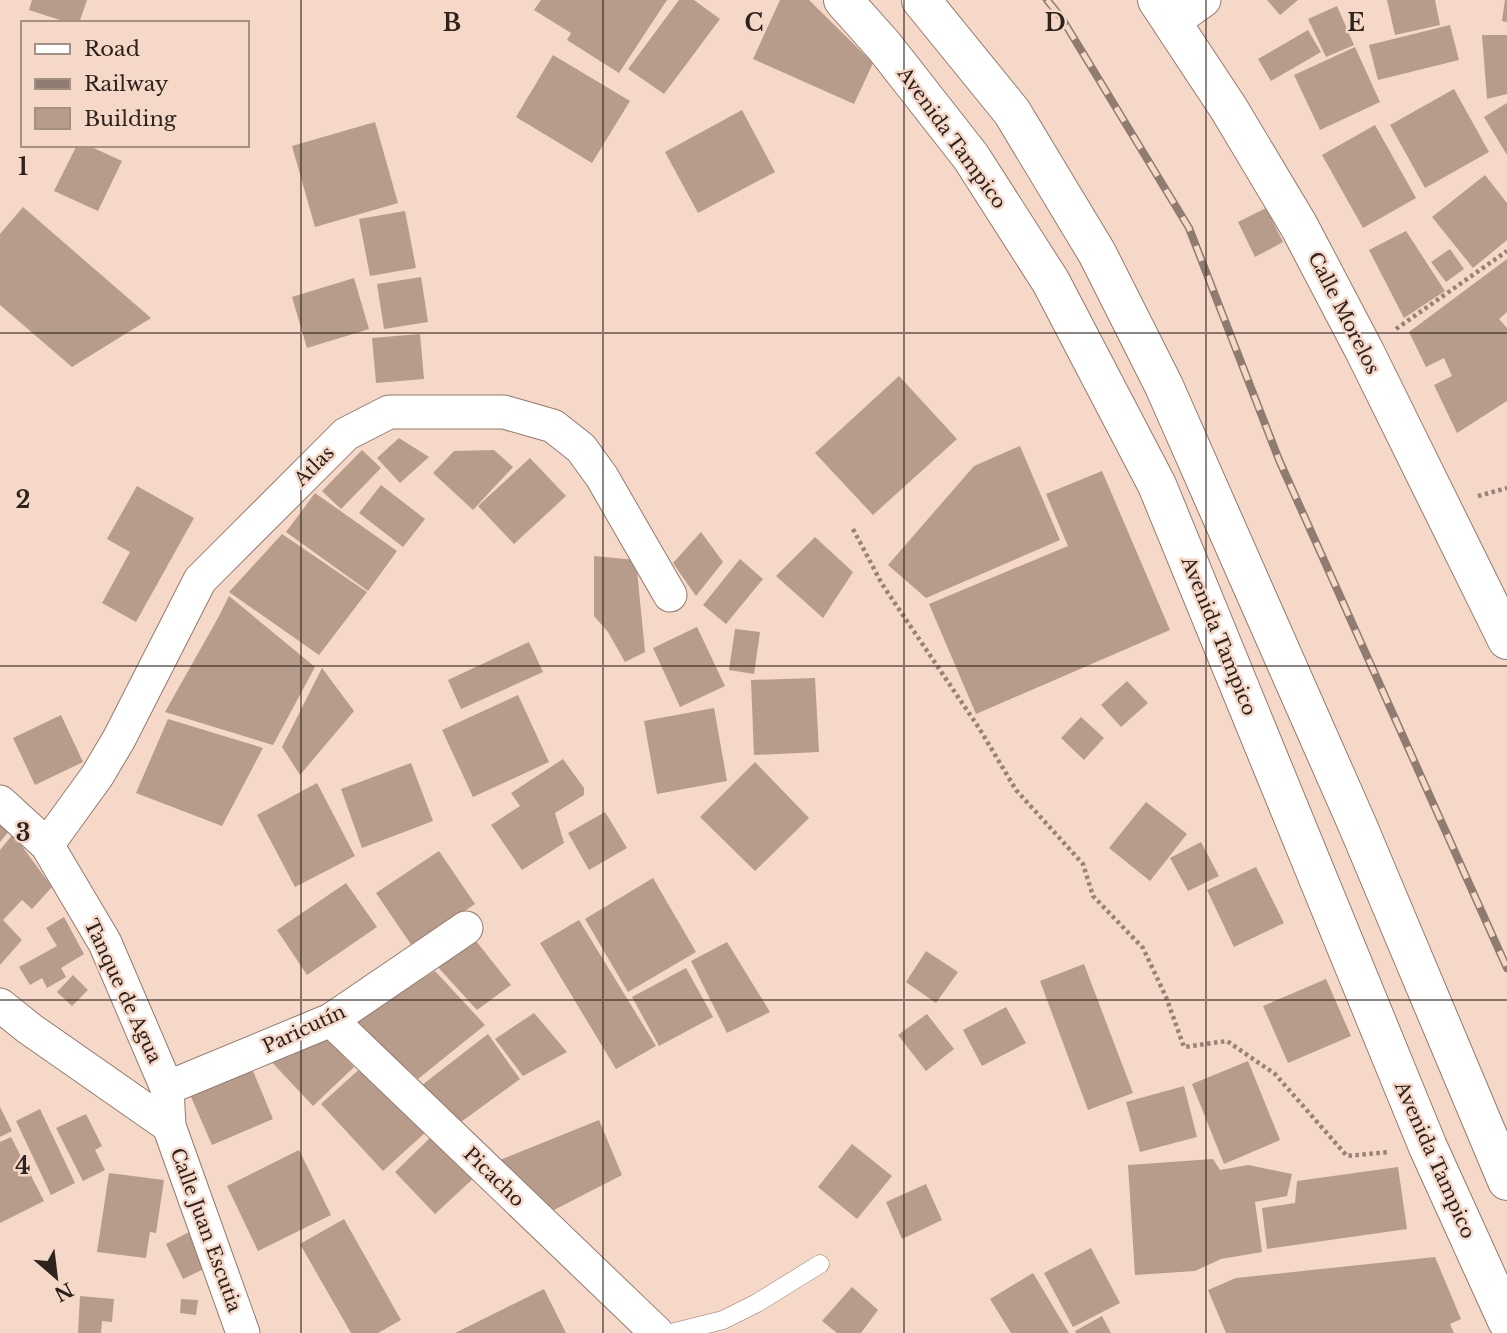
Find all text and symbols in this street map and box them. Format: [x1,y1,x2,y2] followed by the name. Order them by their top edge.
[443,9,461,37] text: B
[745,9,763,37] text: C
[1044,9,1066,37] text: D
[1347,9,1365,37] text: E
[21,21,248,147] legend
[84,36,140,62] text: Road
[892,62,1011,213] street label: Avenida Tampico
[84,71,169,97] text: Railway
[84,106,177,132] text: Building
[18,153,28,181] text: 1
[1303,248,1385,378] street label: Calle Morelos
[289,441,339,491] street label: Atlas
[16,486,30,514] text: 2
[1176,552,1261,719] street label: Avenida Tampico
[16,819,30,847] text: 3
[80,915,167,1067] street label: Tanque de Agua
[259,1000,349,1058] street label: Paricutín
[1390,1077,1480,1242] street label: Avenida Tampico
[459,1142,529,1212] street label: Picacho
[166,1145,247,1316] street label: Calle Juan Escutia
[15,1152,31,1180] text: 4
[21,1242,91,1312] north arrow
[50,1277,77,1306] text: N

